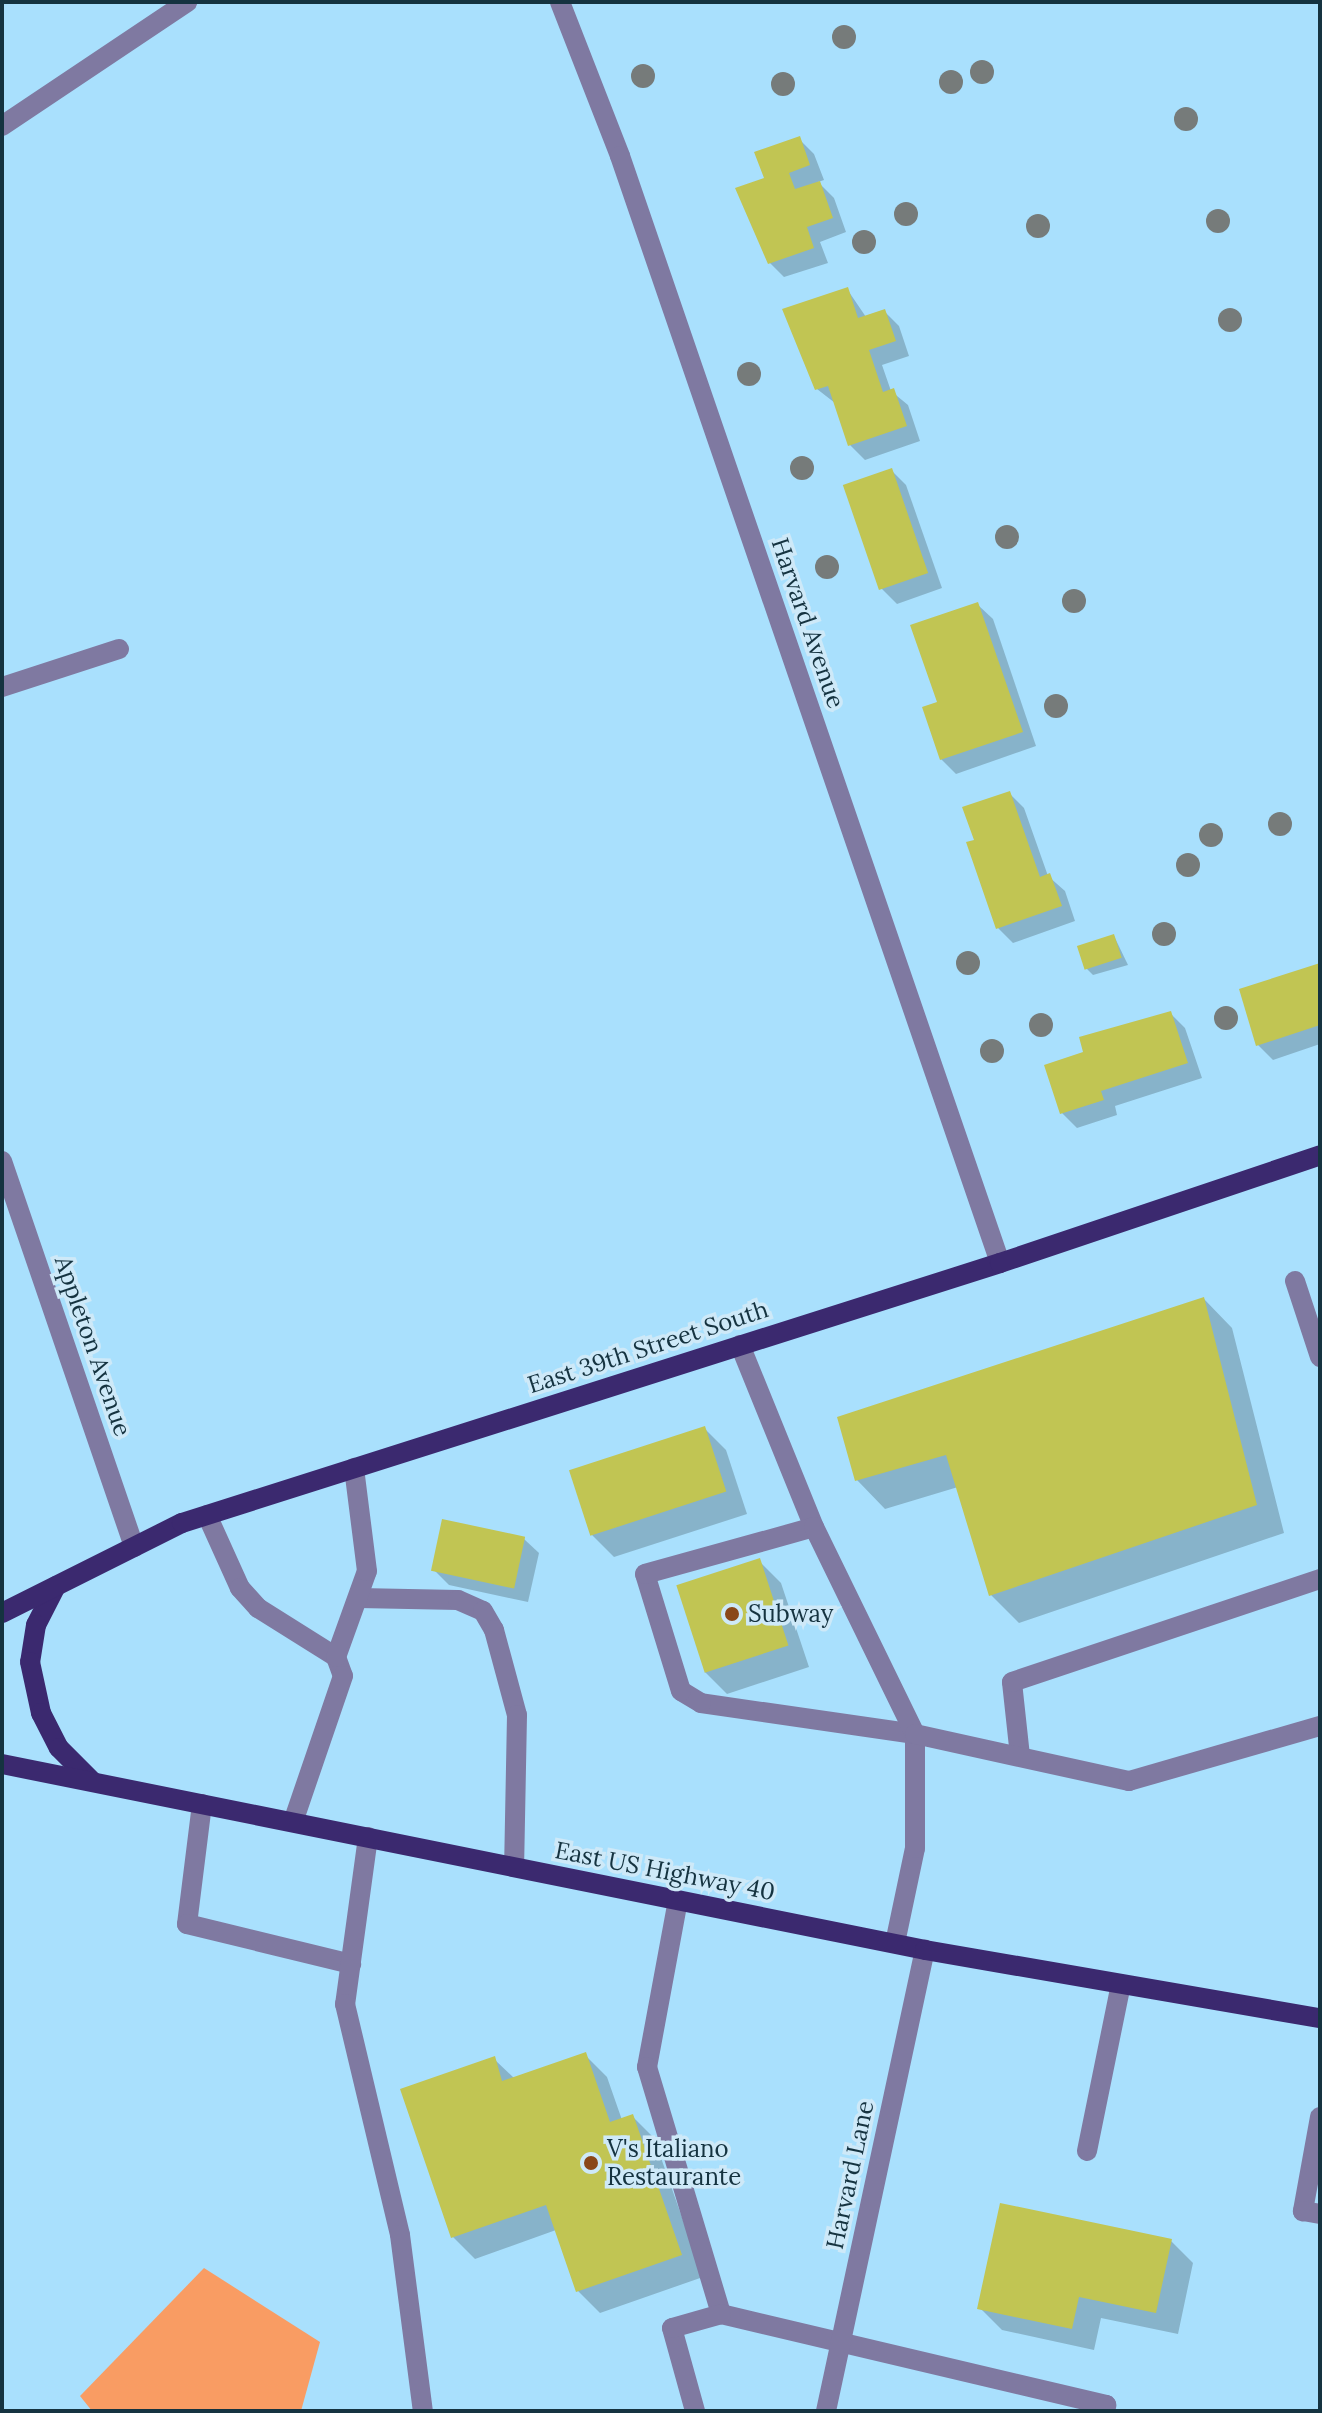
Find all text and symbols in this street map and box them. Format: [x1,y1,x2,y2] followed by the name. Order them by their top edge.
[765,534,851,712] street label: Harvard Avenue
[49,1252,137,1440] street label: Appleton Avenue
[524,1294,772,1400] street label: East 39th Street South
[748,1600,833,1628] place label: Subway
[723,1605,741,1623] marker: Subway
[553,1836,777,1906] street label: East US Highway 40
[820,2098,880,2252] street label: Harvard Lane
[607,2135,741,2191] place label: V's Italiano Restaurante
[582,2154,600,2172] marker: V's Italiano Restaurante

